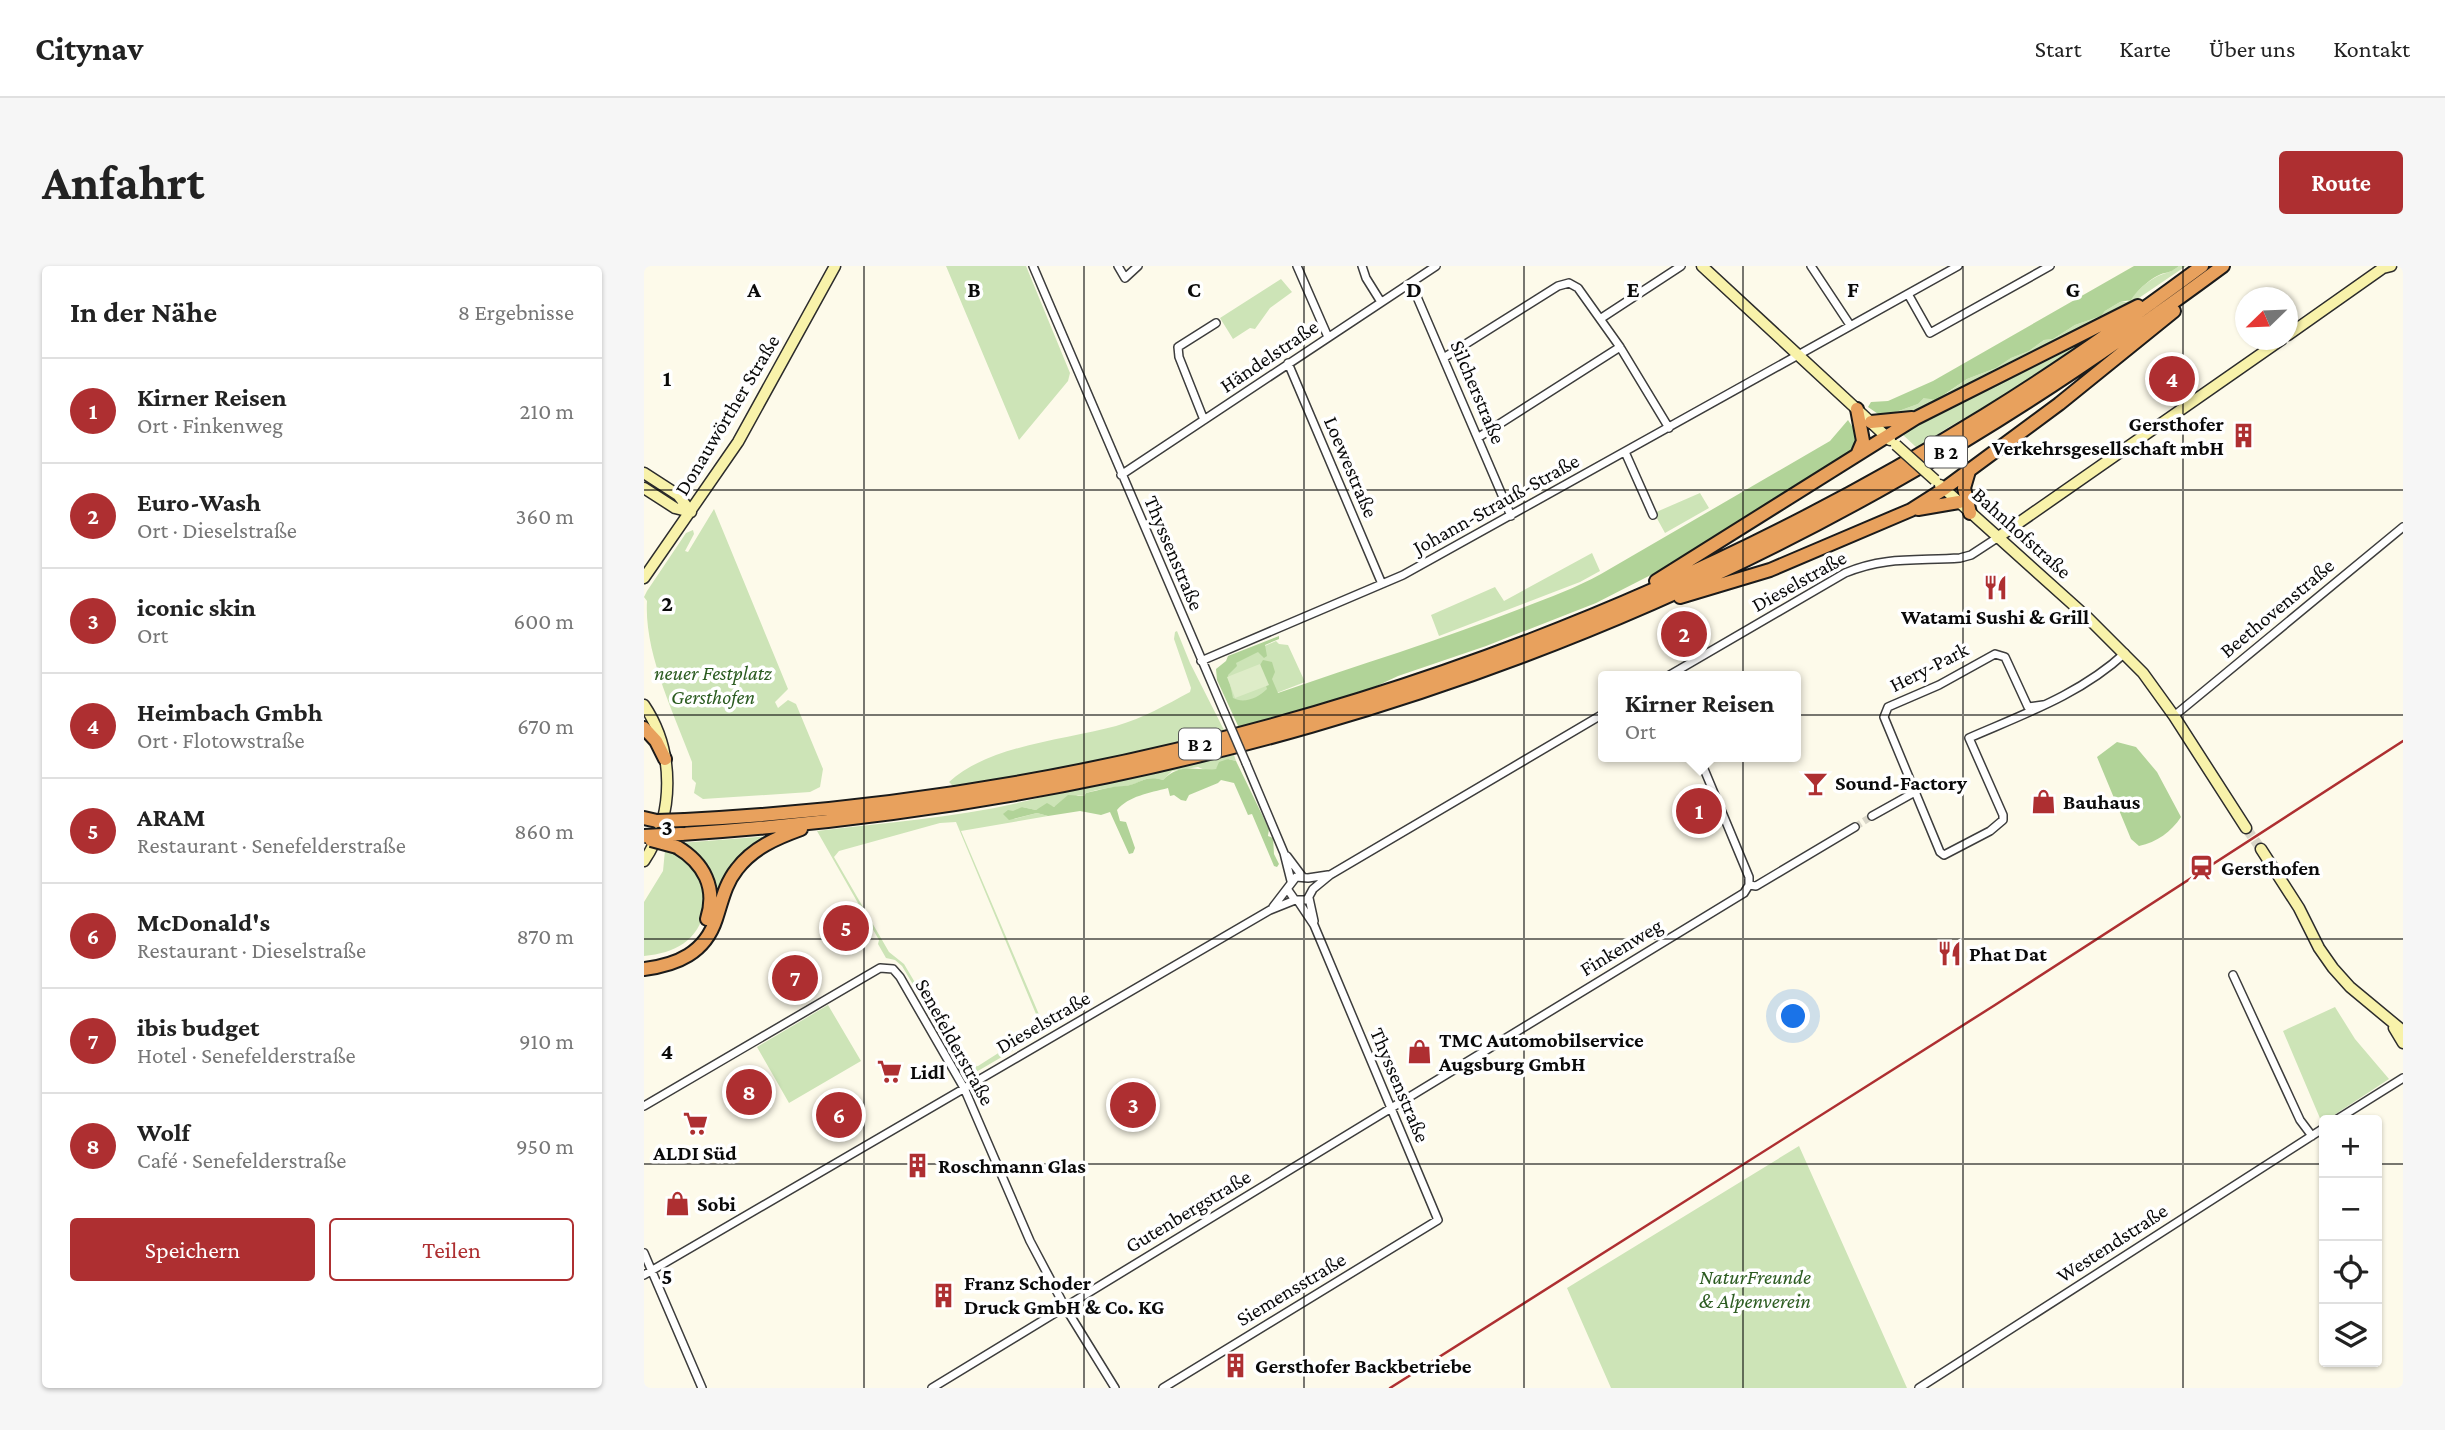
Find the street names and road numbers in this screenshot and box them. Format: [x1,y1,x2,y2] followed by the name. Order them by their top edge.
[1215,314,1323,398] street label: Händelstraße
[670,330,784,500] street label: Donauwörther Straße
[1445,337,1511,447] street label: Silcherstraße
[1319,413,1383,521] street label: Loewestraße
[1925,436,1967,468] road number: B 2
[1407,448,1583,561] street label: Johann-Strauß-Straße
[1968,482,2076,584] street label: Bahnhofstraße
[1139,492,1209,614] street label: Thyssenstraße
[1747,545,1851,617] street label: Dieselstraße
[2215,553,2339,663] street label: Beethovenstraße
[1886,637,1972,697] street label: Hery-Park
[1179,729,1221,760] road number: B 2
[1575,913,1667,981] street label: Finkenweg
[910,975,1000,1109] street label: Senefelderstraße
[992,985,1094,1059] street label: Dieselstraße
[1365,1024,1435,1146] street label: Thyssenstraße
[1121,1164,1255,1258] street label: Gutenbergstraße
[2052,1198,2172,1288] street label: Westendstraße
[1232,1247,1350,1331] street label: Siemensstraße

